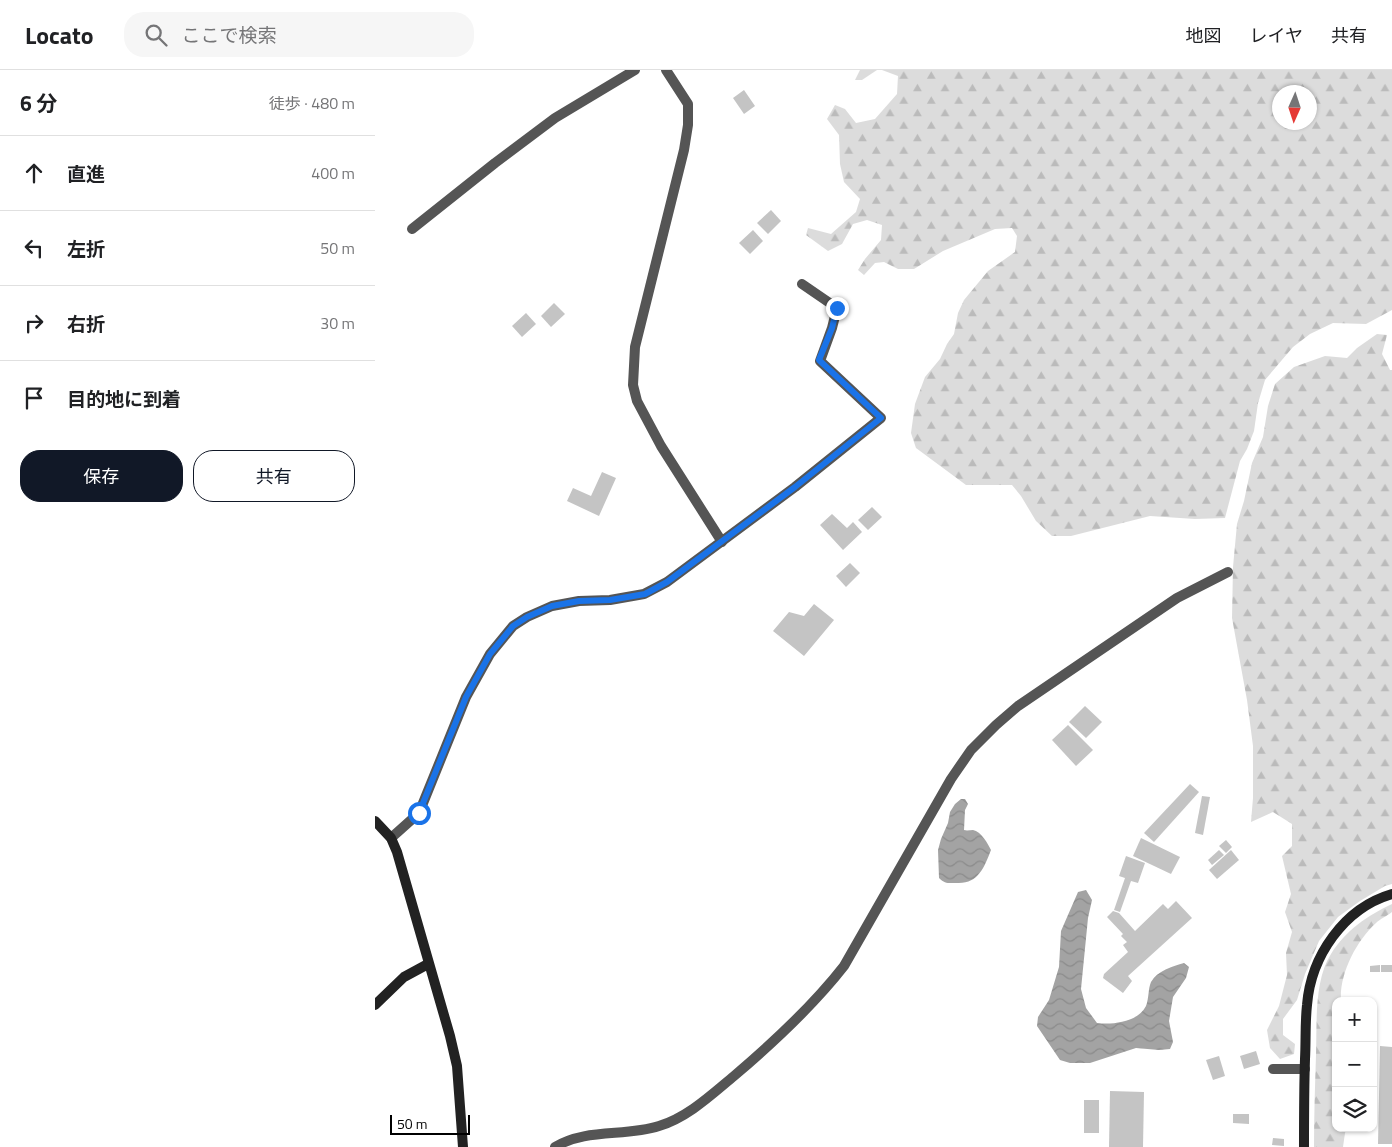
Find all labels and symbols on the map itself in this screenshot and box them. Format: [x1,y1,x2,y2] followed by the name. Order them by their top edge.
[1272,85,1317,130] north arrow
[826,297,849,320] route end
[408,802,431,825] route start
[390,1112,470,1135] scale bar

